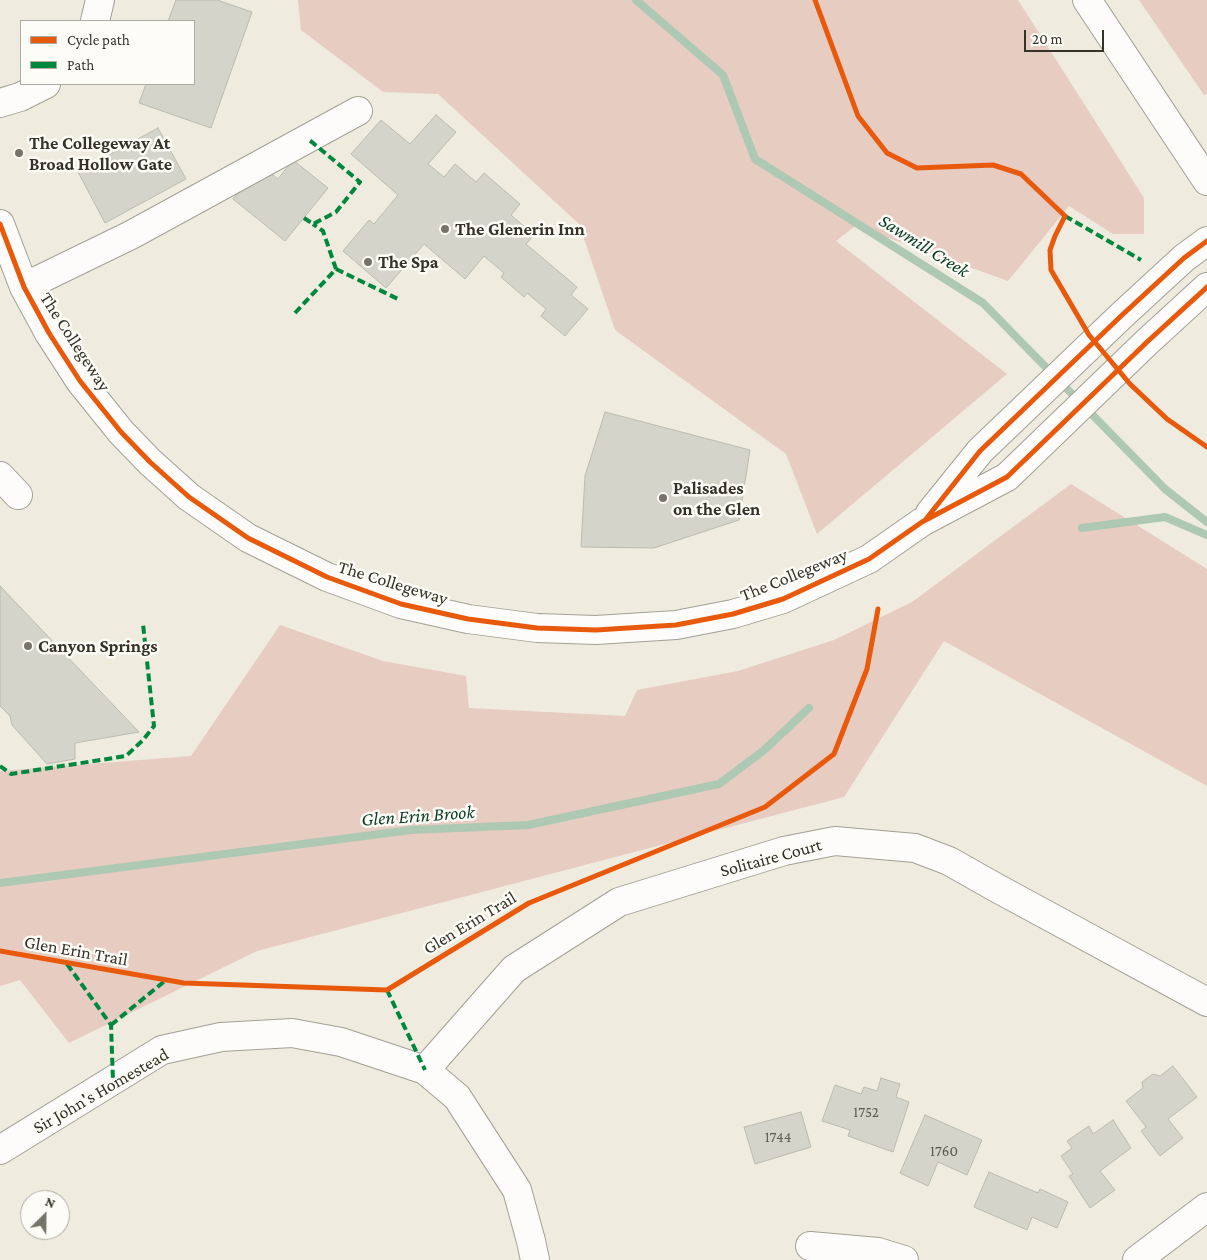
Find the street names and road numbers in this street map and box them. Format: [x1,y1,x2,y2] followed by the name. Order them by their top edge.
[35,288,115,396] street label: The Collegeway
[737,544,851,606] street label: The Collegeway
[335,556,451,610] street label: The Collegeway
[718,834,824,882] street label: Solitaire Court
[420,887,520,959] street label: Glen Erin Trail
[23,931,129,971] street label: Glen Erin Trail
[29,1043,173,1139] street label: Sir John's Homestead

